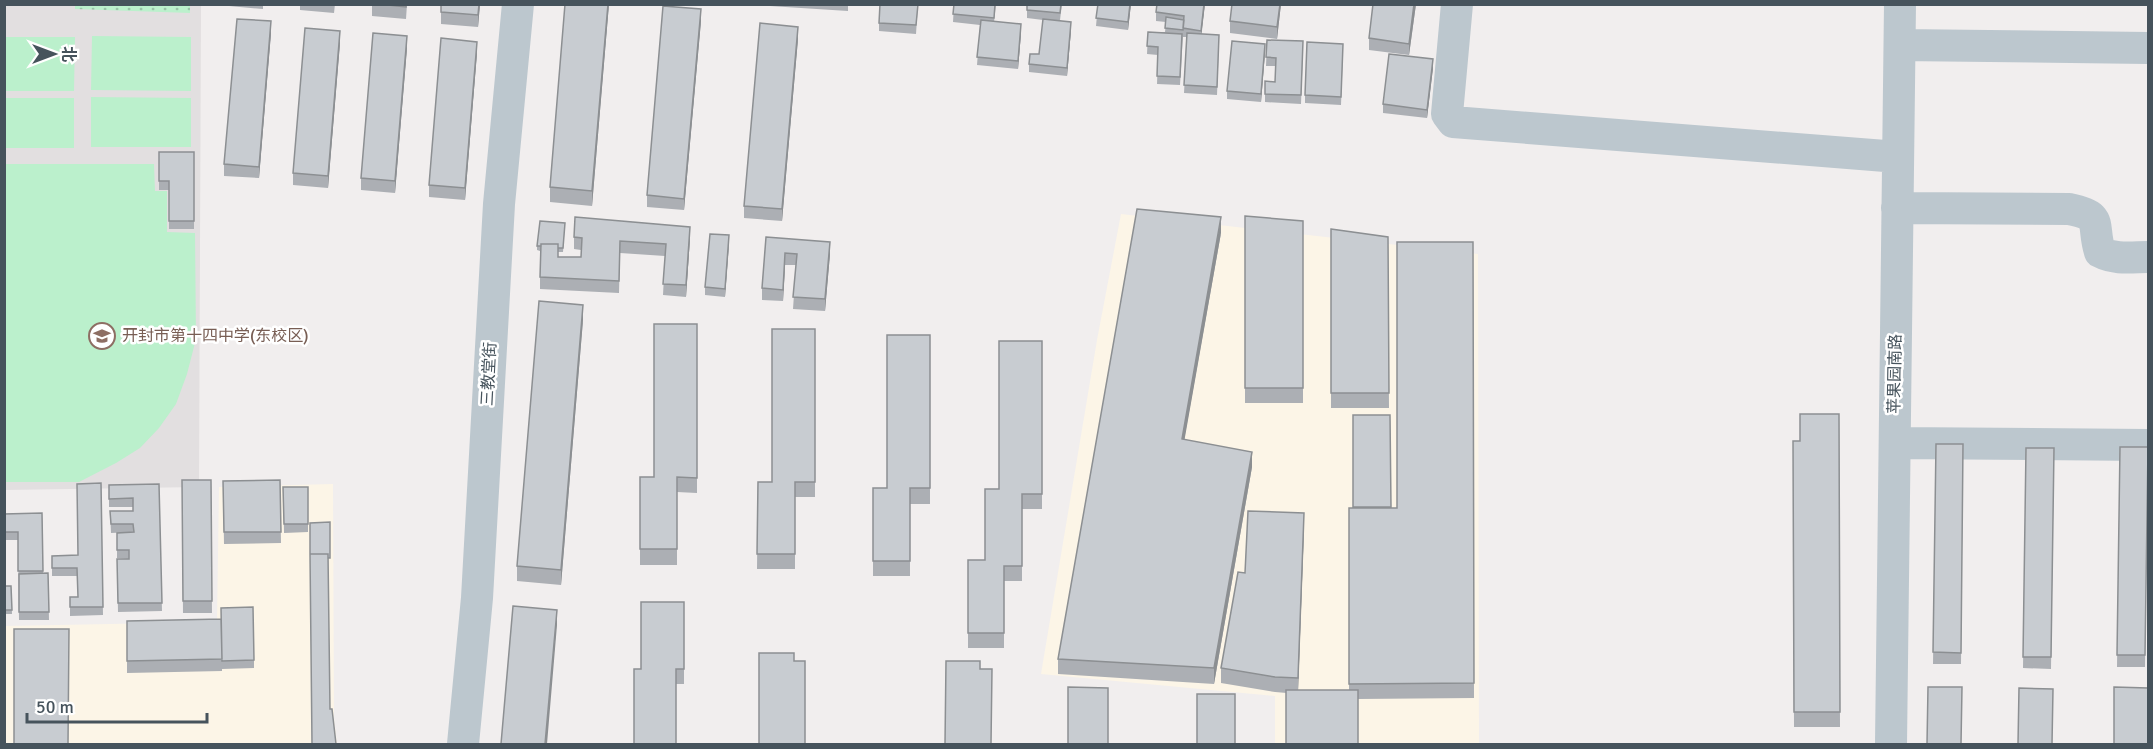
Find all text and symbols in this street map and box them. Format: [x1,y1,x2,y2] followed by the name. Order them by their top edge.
[24,24,84,84] north arrow
[58,46,78,62] text: 北
[87,321,117,351] school or university icon: 开封市第十四中学(东校区)
[122,326,309,346] place label: 开封市第十四中学(东校区)
[1884,334,1906,414] street label: 苹果园南路
[477,342,501,406] street label: 三教堂街
[27,686,207,724] scale bar
[36,696,74,718] text: 50 m

